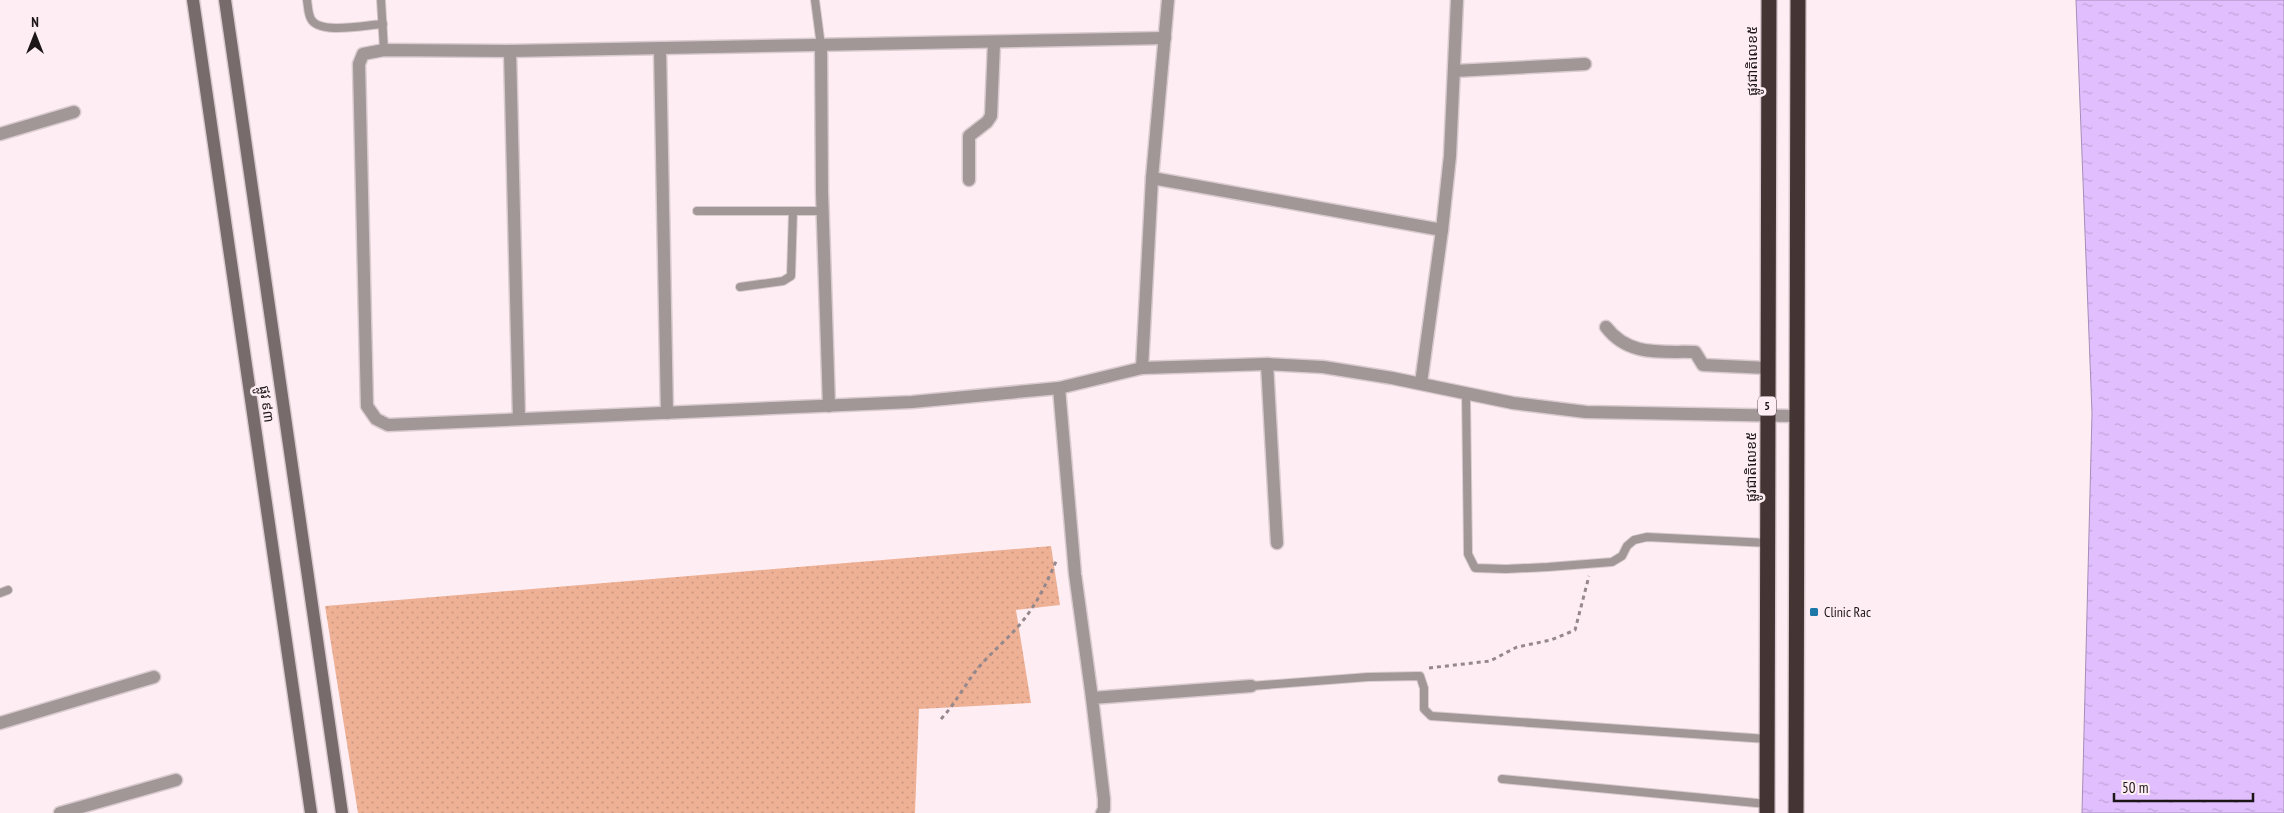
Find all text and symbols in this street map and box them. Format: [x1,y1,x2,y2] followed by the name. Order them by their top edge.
[10,10,60,60] north arrow
[31,13,39,31] text: N
[1743,26,1764,96] street label: ផ្លូវជាតិលេខ៥
[252,384,279,424] street label: ផ្លូវ ៩៣
[1758,396,1776,416] road number: 5
[1742,432,1763,502] street label: ផ្លូវជាតិលេខ៥
[1824,603,1871,621] place label: Clinic Rac
[1808,606,1820,618] marker: Clinic Rac
[2114,770,2253,802] scale bar
[2122,778,2148,797] text: 50 m

